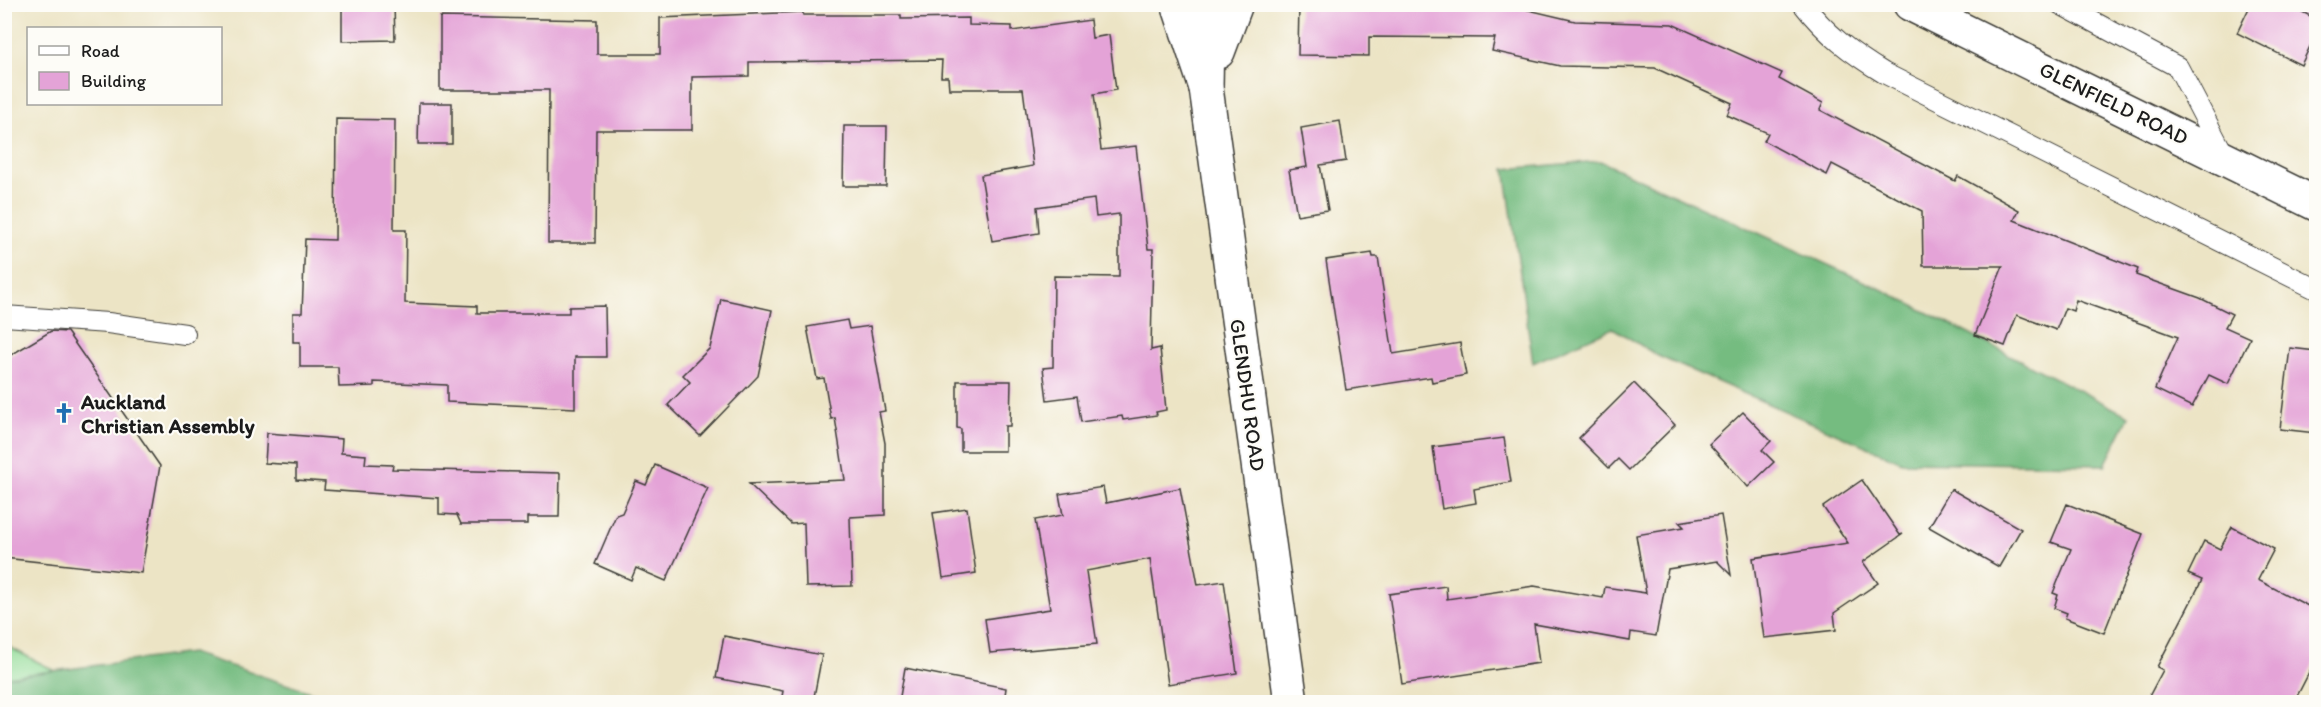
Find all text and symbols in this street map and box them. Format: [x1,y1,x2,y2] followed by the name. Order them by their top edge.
[27,27,222,105] legend
[81,40,120,62] text: Road
[2035,56,2193,150] street label: GLENFIELD ROAD
[81,70,147,92] text: Building
[1225,317,1271,473] street label: GLENDHU ROAD
[80,389,255,439] place label: Auckland Christian Assembly
[52,401,76,425] church icon: Auckland Christian Assembly

